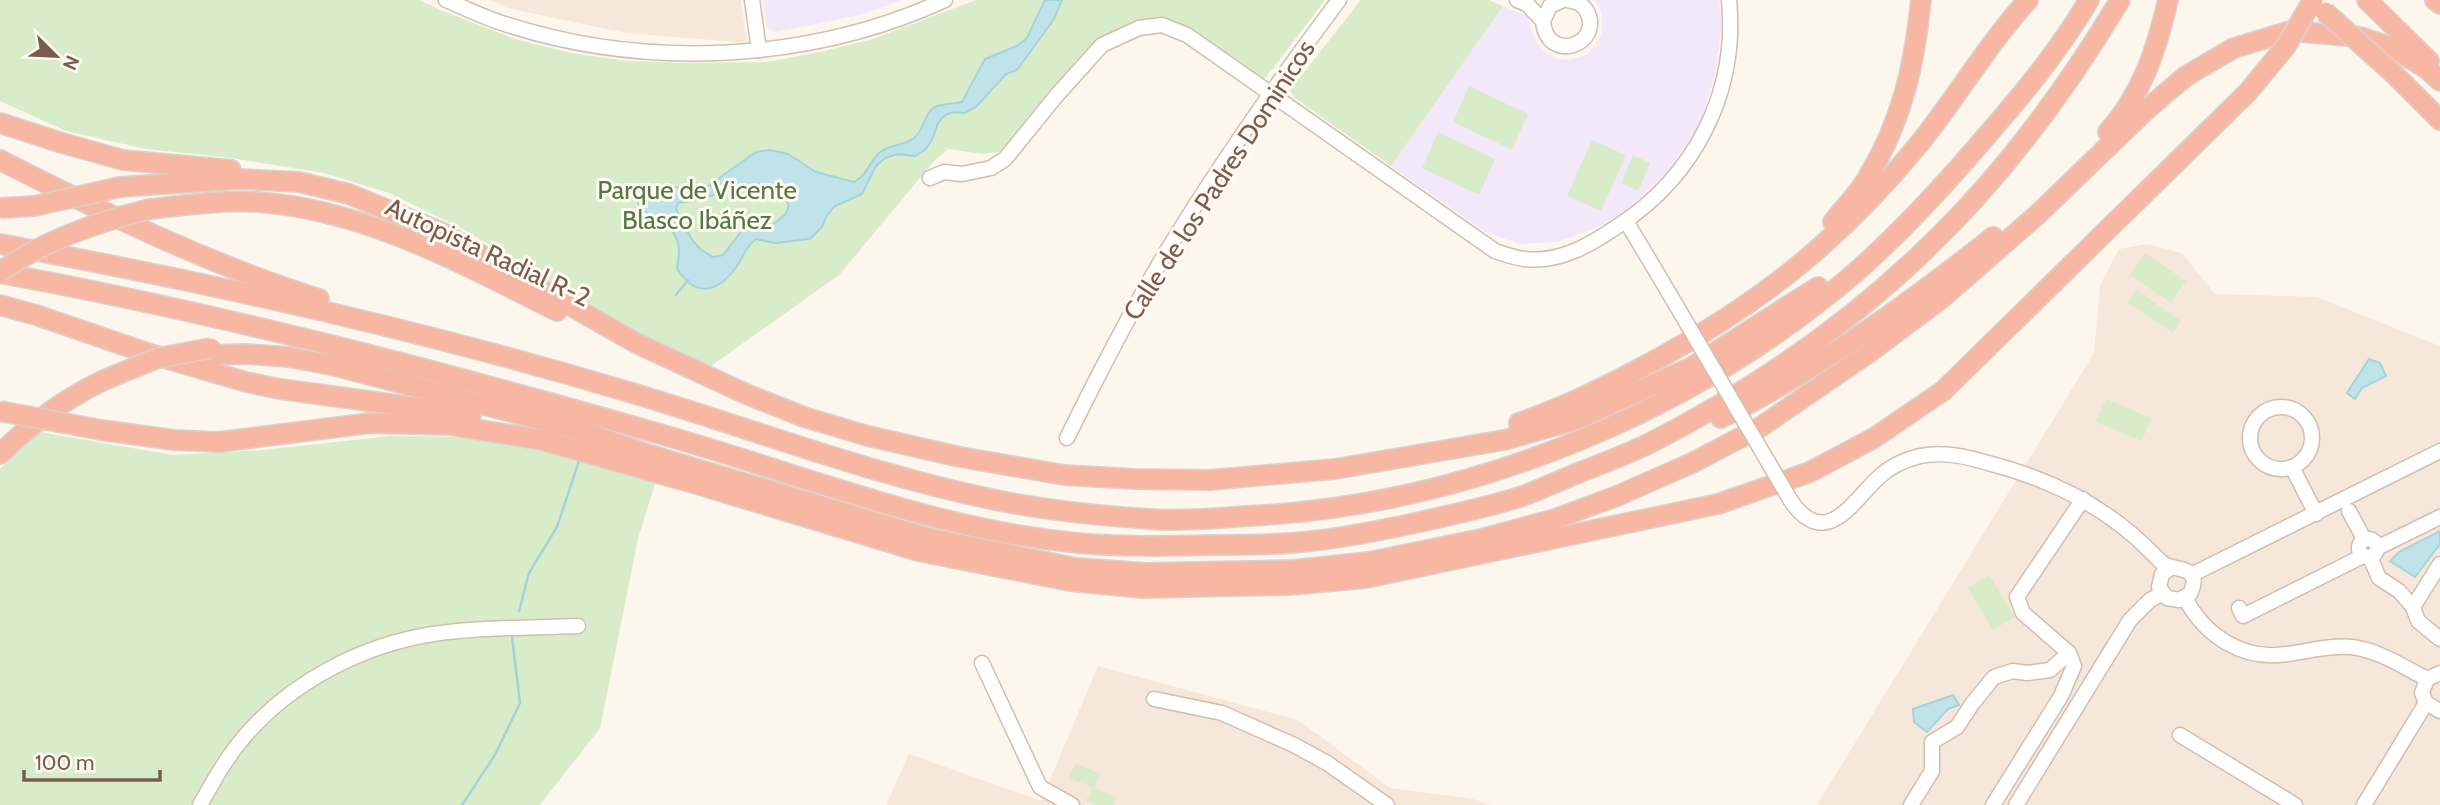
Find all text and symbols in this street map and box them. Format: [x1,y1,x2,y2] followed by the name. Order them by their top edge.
[21,21,91,91] north arrow
[1116,34,1322,326] street label: Calle de los Padres Dominicos
[58,52,84,74] text: N
[597,174,797,236] park label: Parque de Vicente Blasco Ibáñez
[380,190,596,314] street label: Autopista Radial R-2
[24,738,161,782] scale bar
[35,750,94,775] text: 100 m

